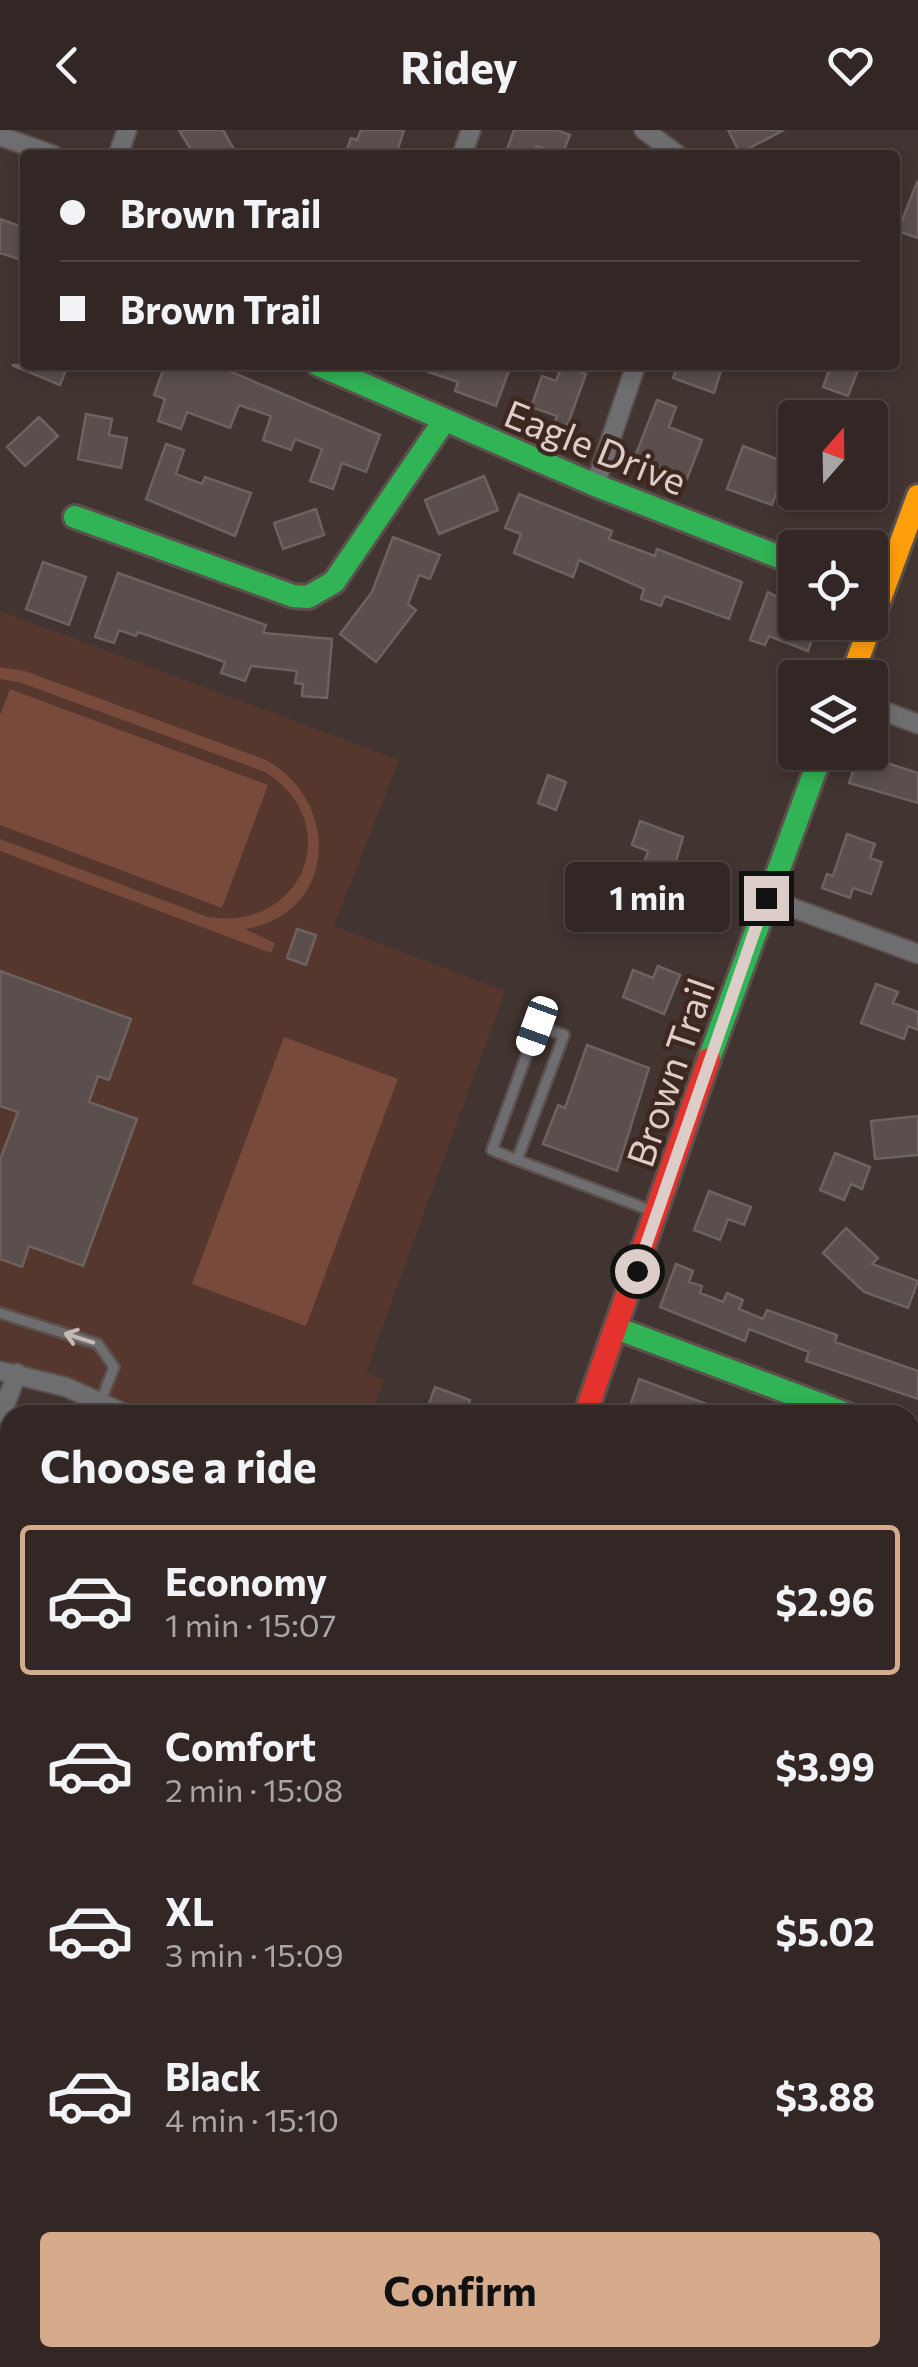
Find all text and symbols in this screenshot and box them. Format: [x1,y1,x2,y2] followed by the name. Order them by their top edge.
[40,38,95,93] icon: back
[400,38,518,93] text: Ridey
[823,38,878,93] icon: heart
[120,189,321,236] text: Brown Trail
[120,285,321,332] text: Brown Trail
[498,388,694,504] street label: Eagle Drive
[778,400,888,510] north arrow
[778,400,888,770] map controls
[778,530,888,640] button: locate
[778,660,888,770] button: layers
[566,863,731,933] callout: 1 min
[744,876,789,921] route end
[610,877,685,917] text: 1 min
[615,972,723,1172] street label: Brown Trail
[513,993,561,1059] car
[615,1249,660,1294] route start
[64,1328,96,1346] one-way arrow
[40,1437,317,1492] text: Choose a ride
[45,1555,135,1645] icon: car
[165,1557,327,1604] text: Economy
[775,1577,875,1624] text: $2.96
[165,1604,336,1644] text: 1 min · 15:07
[45,1720,135,1810] icon: car
[165,1722,316,1769] text: Comfort
[775,1742,875,1789] text: $3.99
[165,1769,343,1809] text: 2 min · 15:08
[45,1885,135,1975] icon: car
[165,1887,214,1934] text: XL
[775,1907,875,1954] text: $5.02
[165,1934,344,1974] text: 3 min · 15:09
[45,2050,135,2140] icon: car
[165,2052,261,2099] text: Black
[775,2072,875,2119] text: $3.88
[165,2099,339,2139] text: 4 min · 15:10
[40,2232,880,2347] button: Confirm

